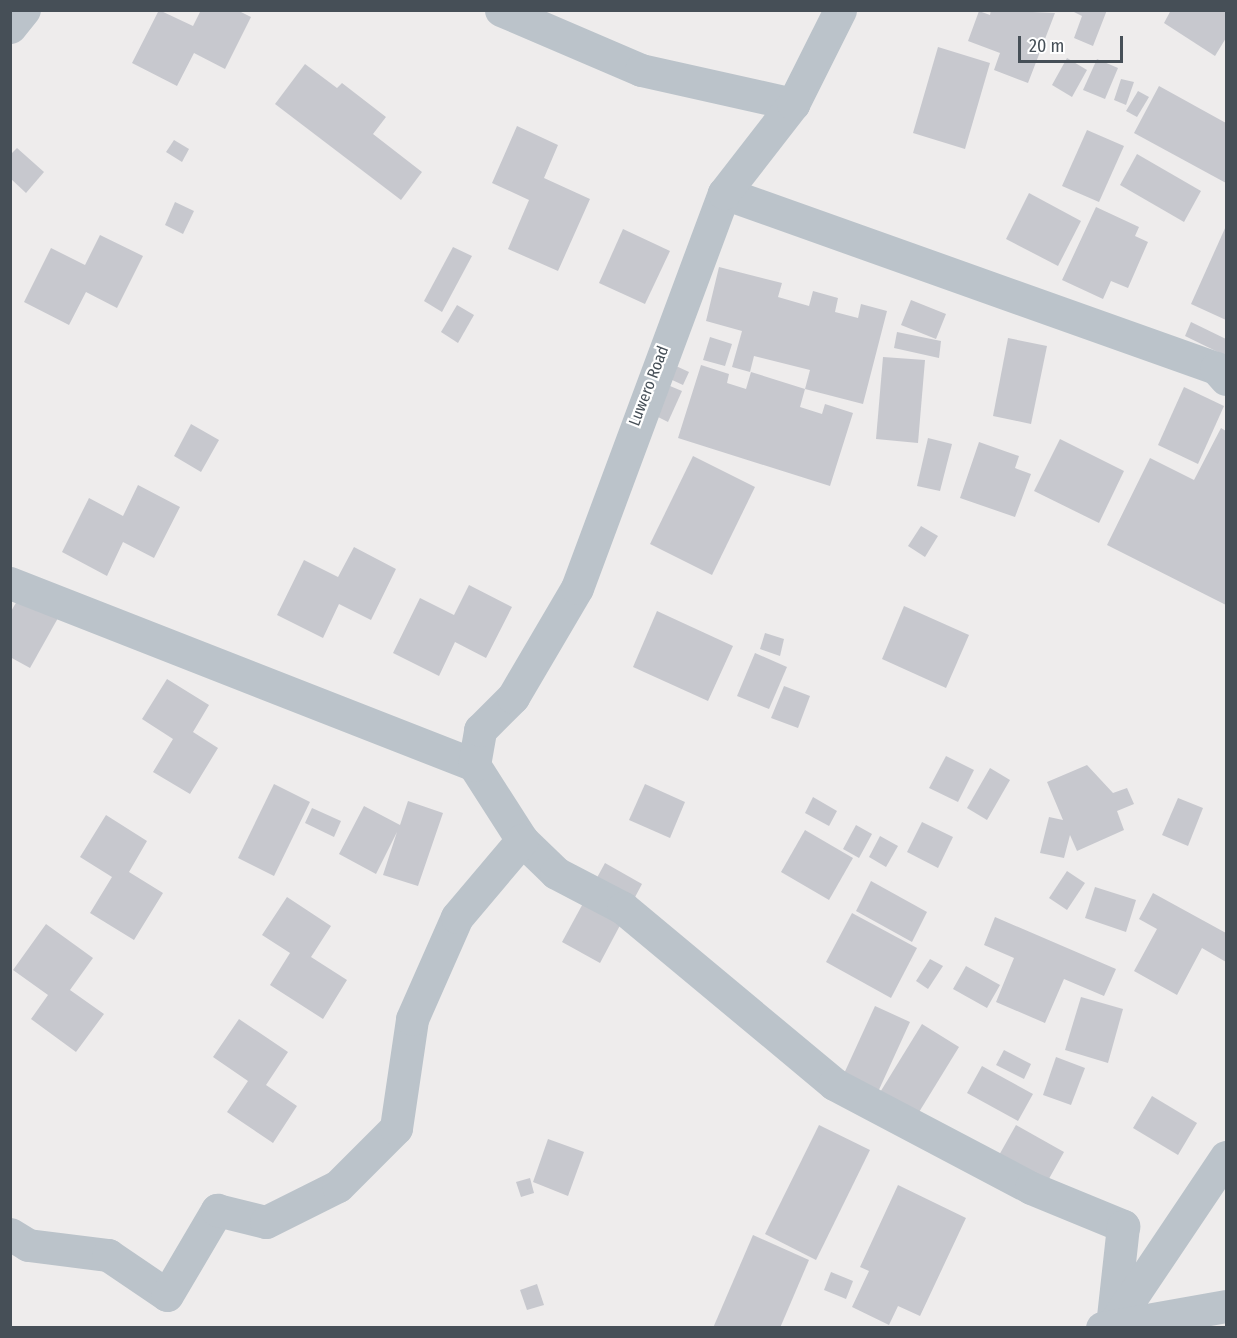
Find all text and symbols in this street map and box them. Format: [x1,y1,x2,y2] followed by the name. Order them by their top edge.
[1021,24,1126,62] scale bar
[1029,35,1064,57] text: 20 m
[625,343,673,429] street label: Luwero Road

